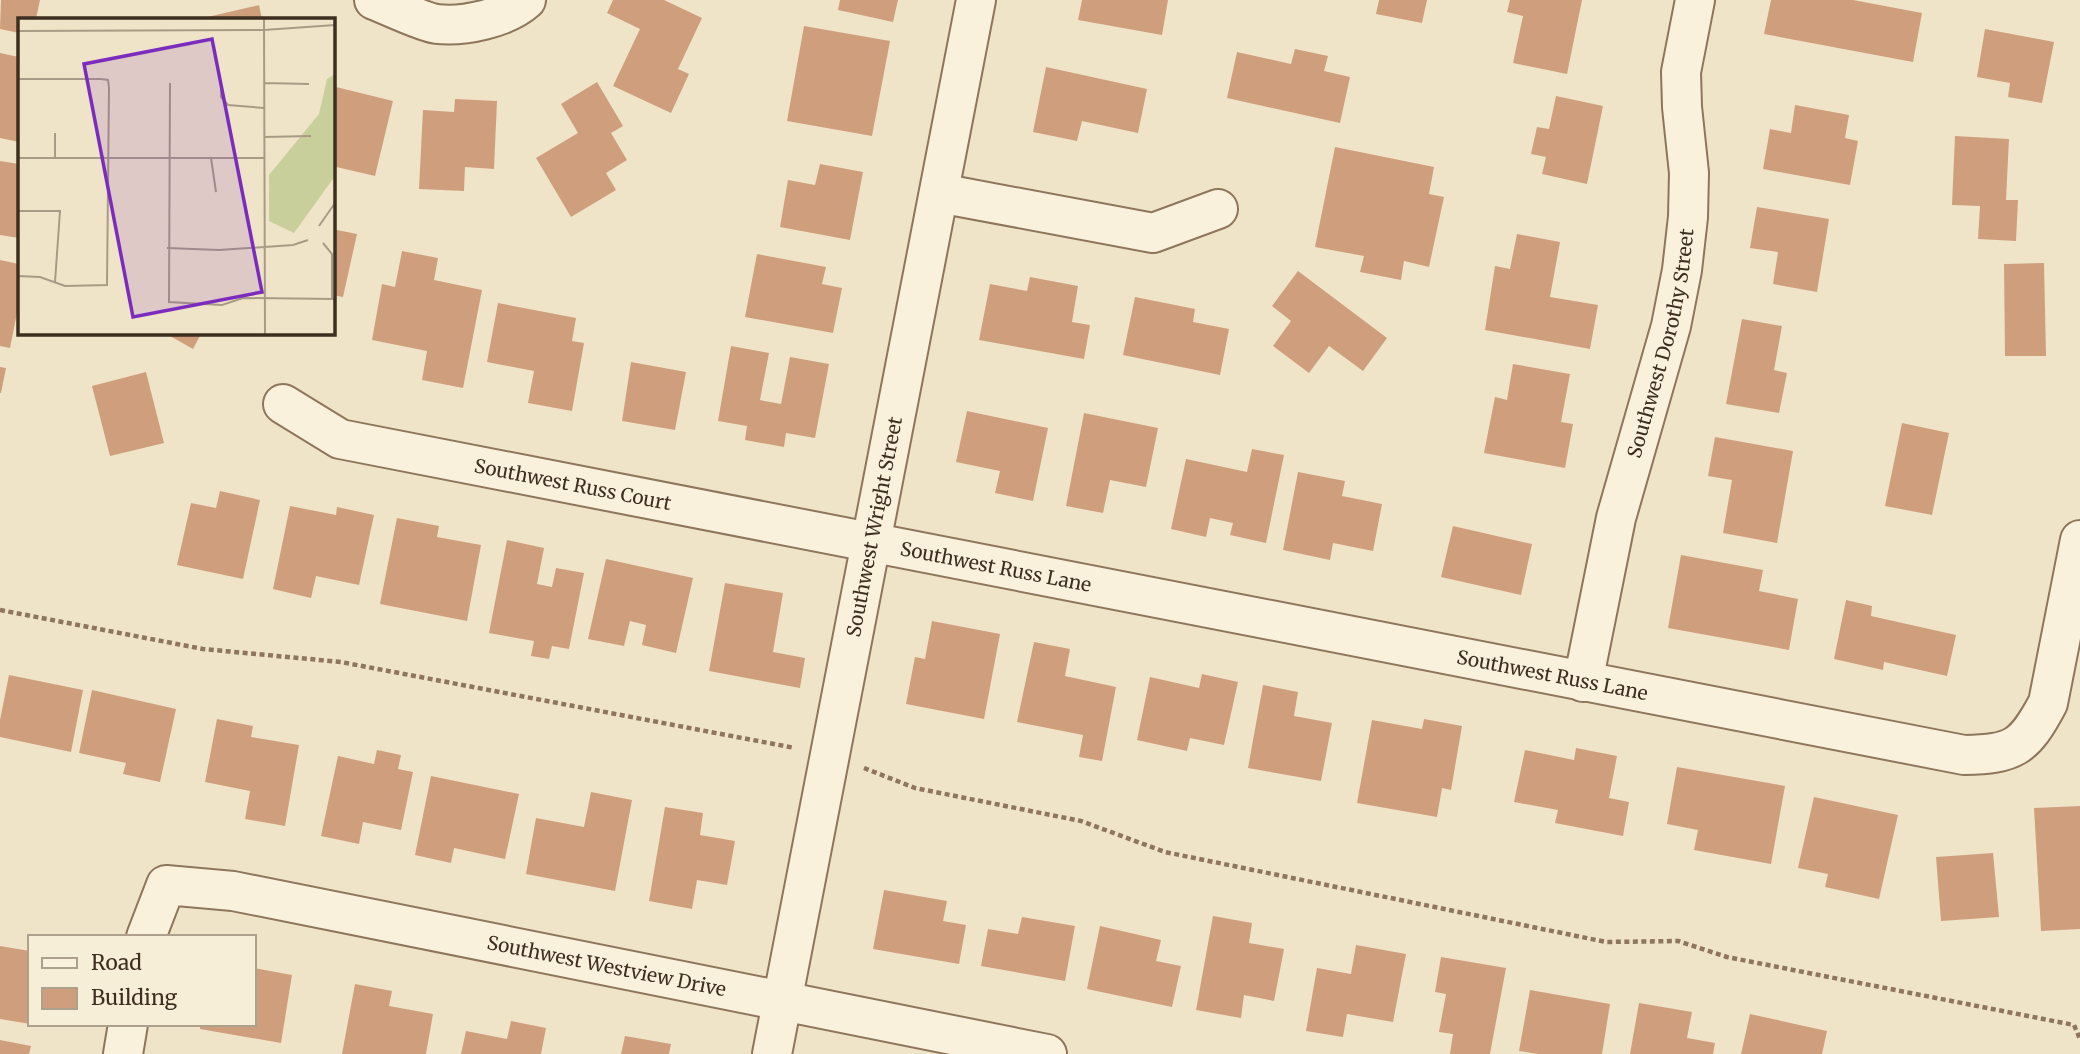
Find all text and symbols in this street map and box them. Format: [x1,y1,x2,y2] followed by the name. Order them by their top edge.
[18,18,334,334] inset map
[1622,227,1699,461] street label: Southwest Dorothy Street
[841,414,907,639] street label: Southwest Wright Street
[472,453,674,515] street label: Southwest Russ Court
[898,536,1094,597] street label: Southwest Russ Lane
[1455,645,1650,705] street label: Southwest Russ Lane
[485,930,728,1001] street label: Southwest Westview Drive
[28,935,256,1026] legend
[91,949,142,976] text: Road
[91,984,178,1011] text: Building

